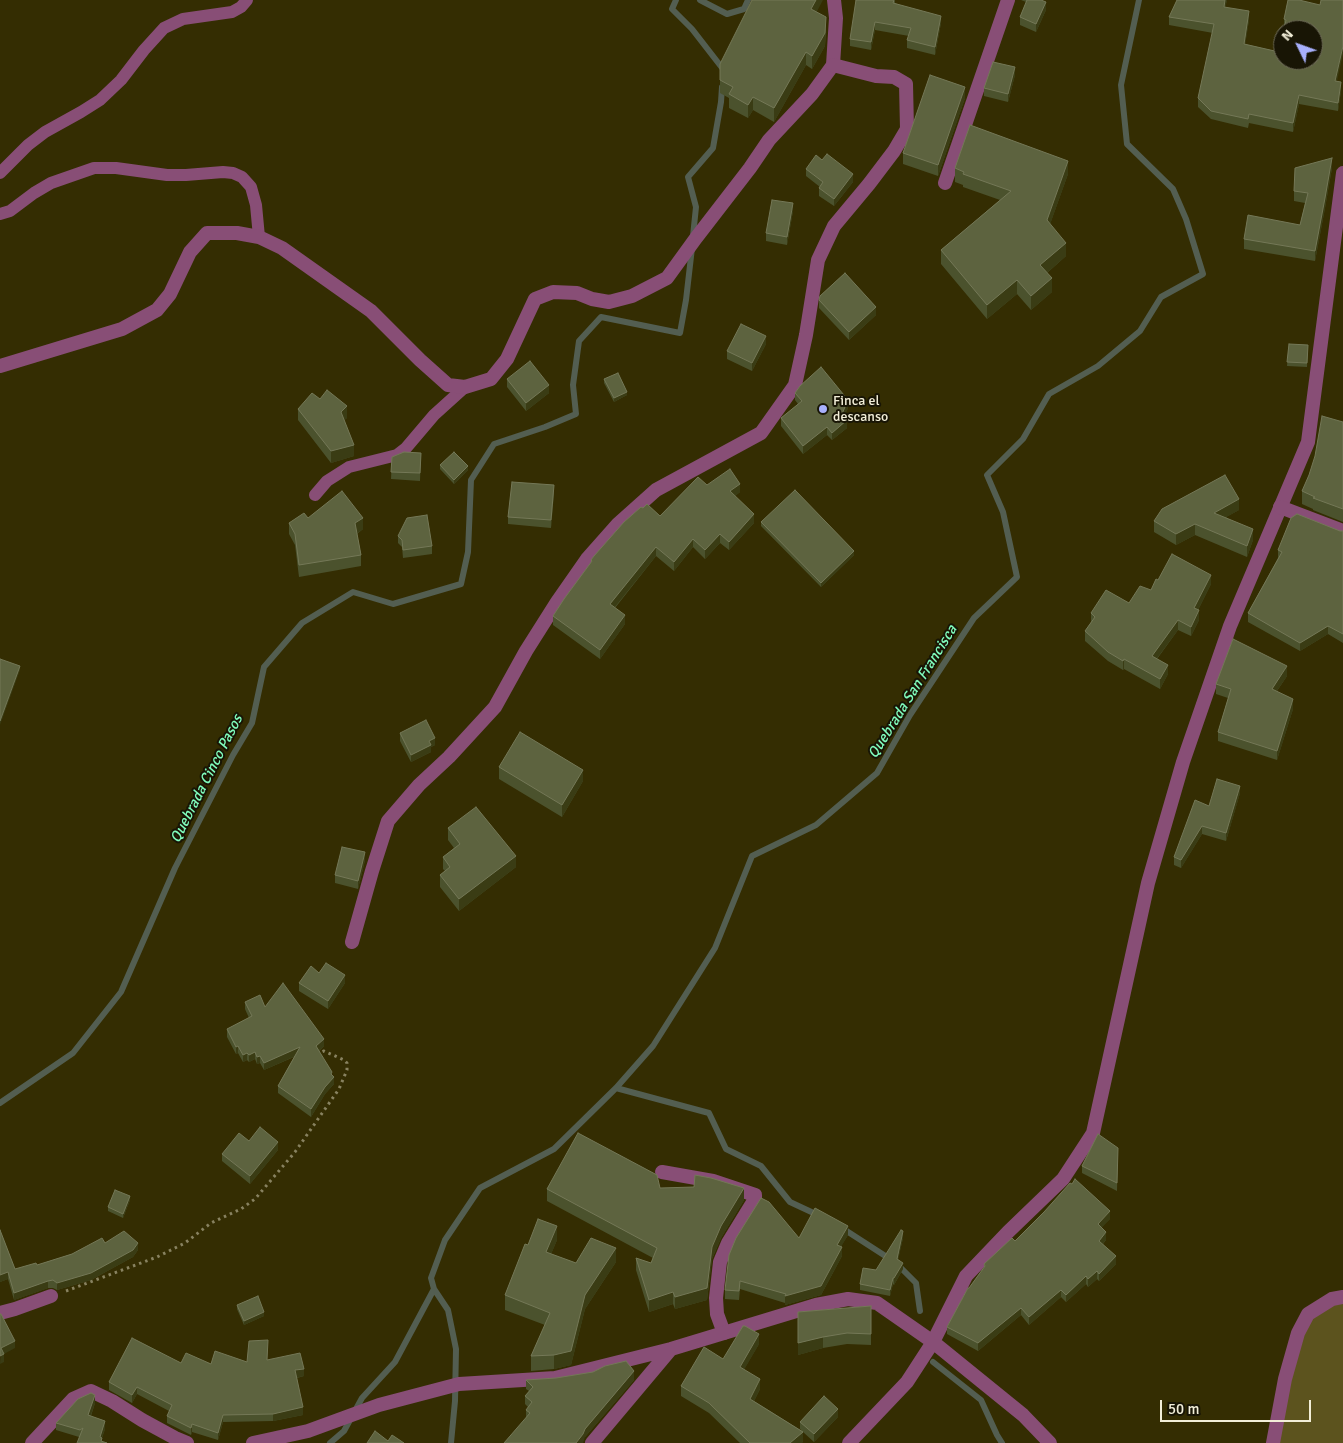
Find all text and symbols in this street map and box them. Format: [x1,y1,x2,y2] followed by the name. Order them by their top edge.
[1273,20,1323,70] north arrow
[1278,26,1297,45] text: N
[833,393,888,426] place label: Finca el descanso
[817,403,829,415] marker: Finca el descanso
[865,622,961,762] water label: Quebrada San Francisca
[167,712,247,846] water label: Quebrada Cinco Pasos
[1163,1390,1314,1422] scale bar
[1168,1400,1199,1418] text: 50 m

